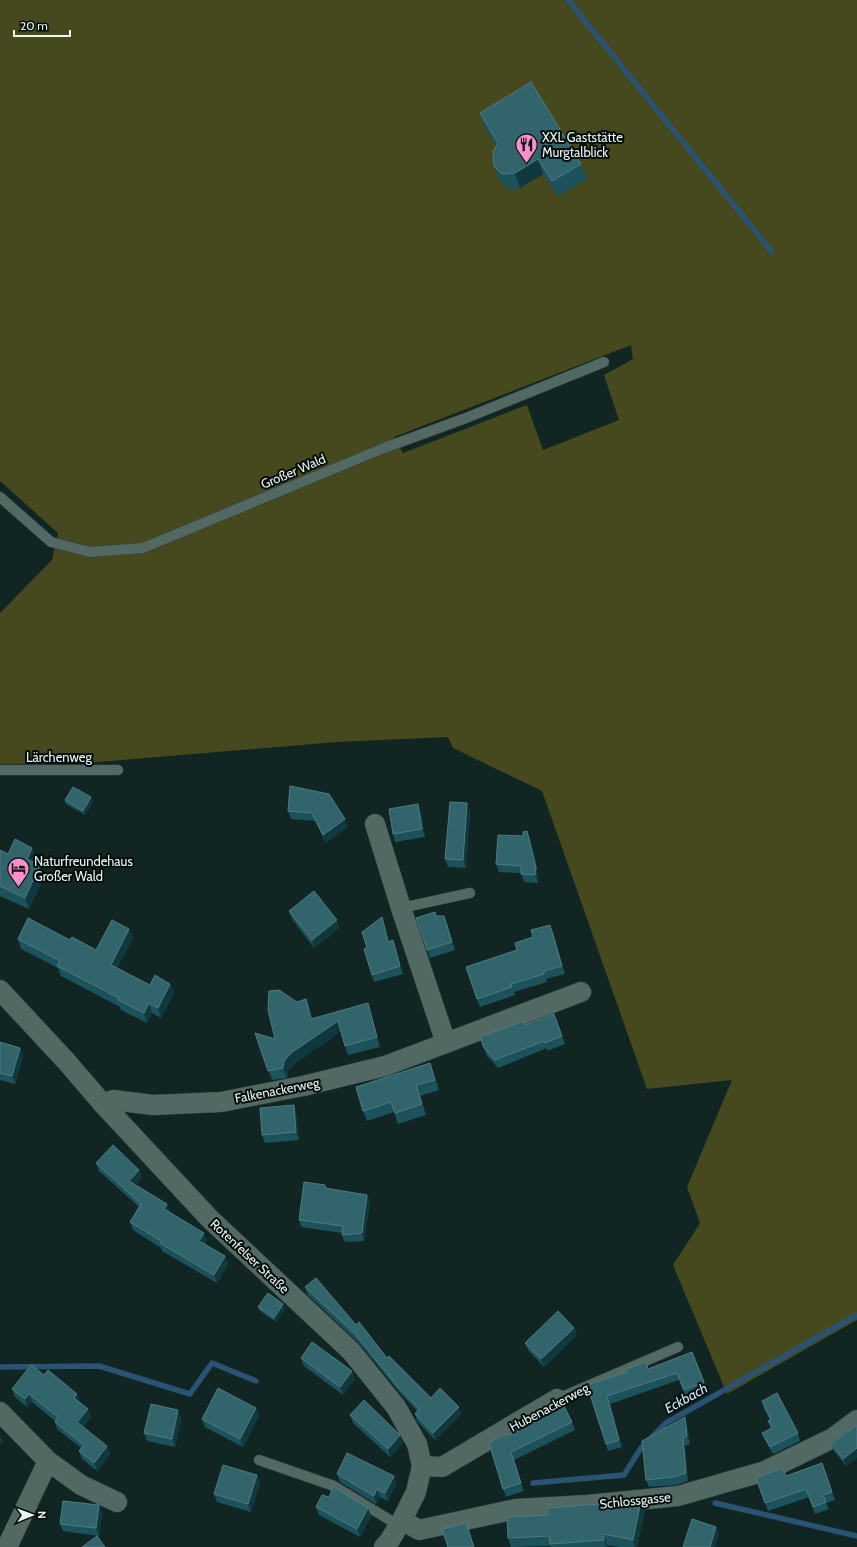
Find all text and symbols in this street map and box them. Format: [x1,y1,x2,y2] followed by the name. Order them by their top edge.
[14,12,70,38] scale bar
[20,18,48,33] text: 20 m
[542,129,623,160] place label: XXL Gaststätte Murgtalblick
[514,131,540,164] restaurant icon: XXL Gaststätte Murgtalblick
[258,450,328,492] street label: Großer Wald
[26,749,92,765] street label: Lärchenweg
[34,853,133,884] place label: Naturfreundehaus Großer Wald
[5,855,31,888] hotel icon: Naturfreundehaus Großer Wald
[233,1074,321,1106] street label: Falkenackerweg
[207,1215,293,1297] street label: Rotenfelser Straße
[506,1379,592,1435] street label: Hubenackerweg
[661,1379,711,1417] water label: Eckbach
[599,1488,672,1512] street label: Schlossgasse
[12,1495,52,1535] north arrow
[35,1511,49,1519] text: N

